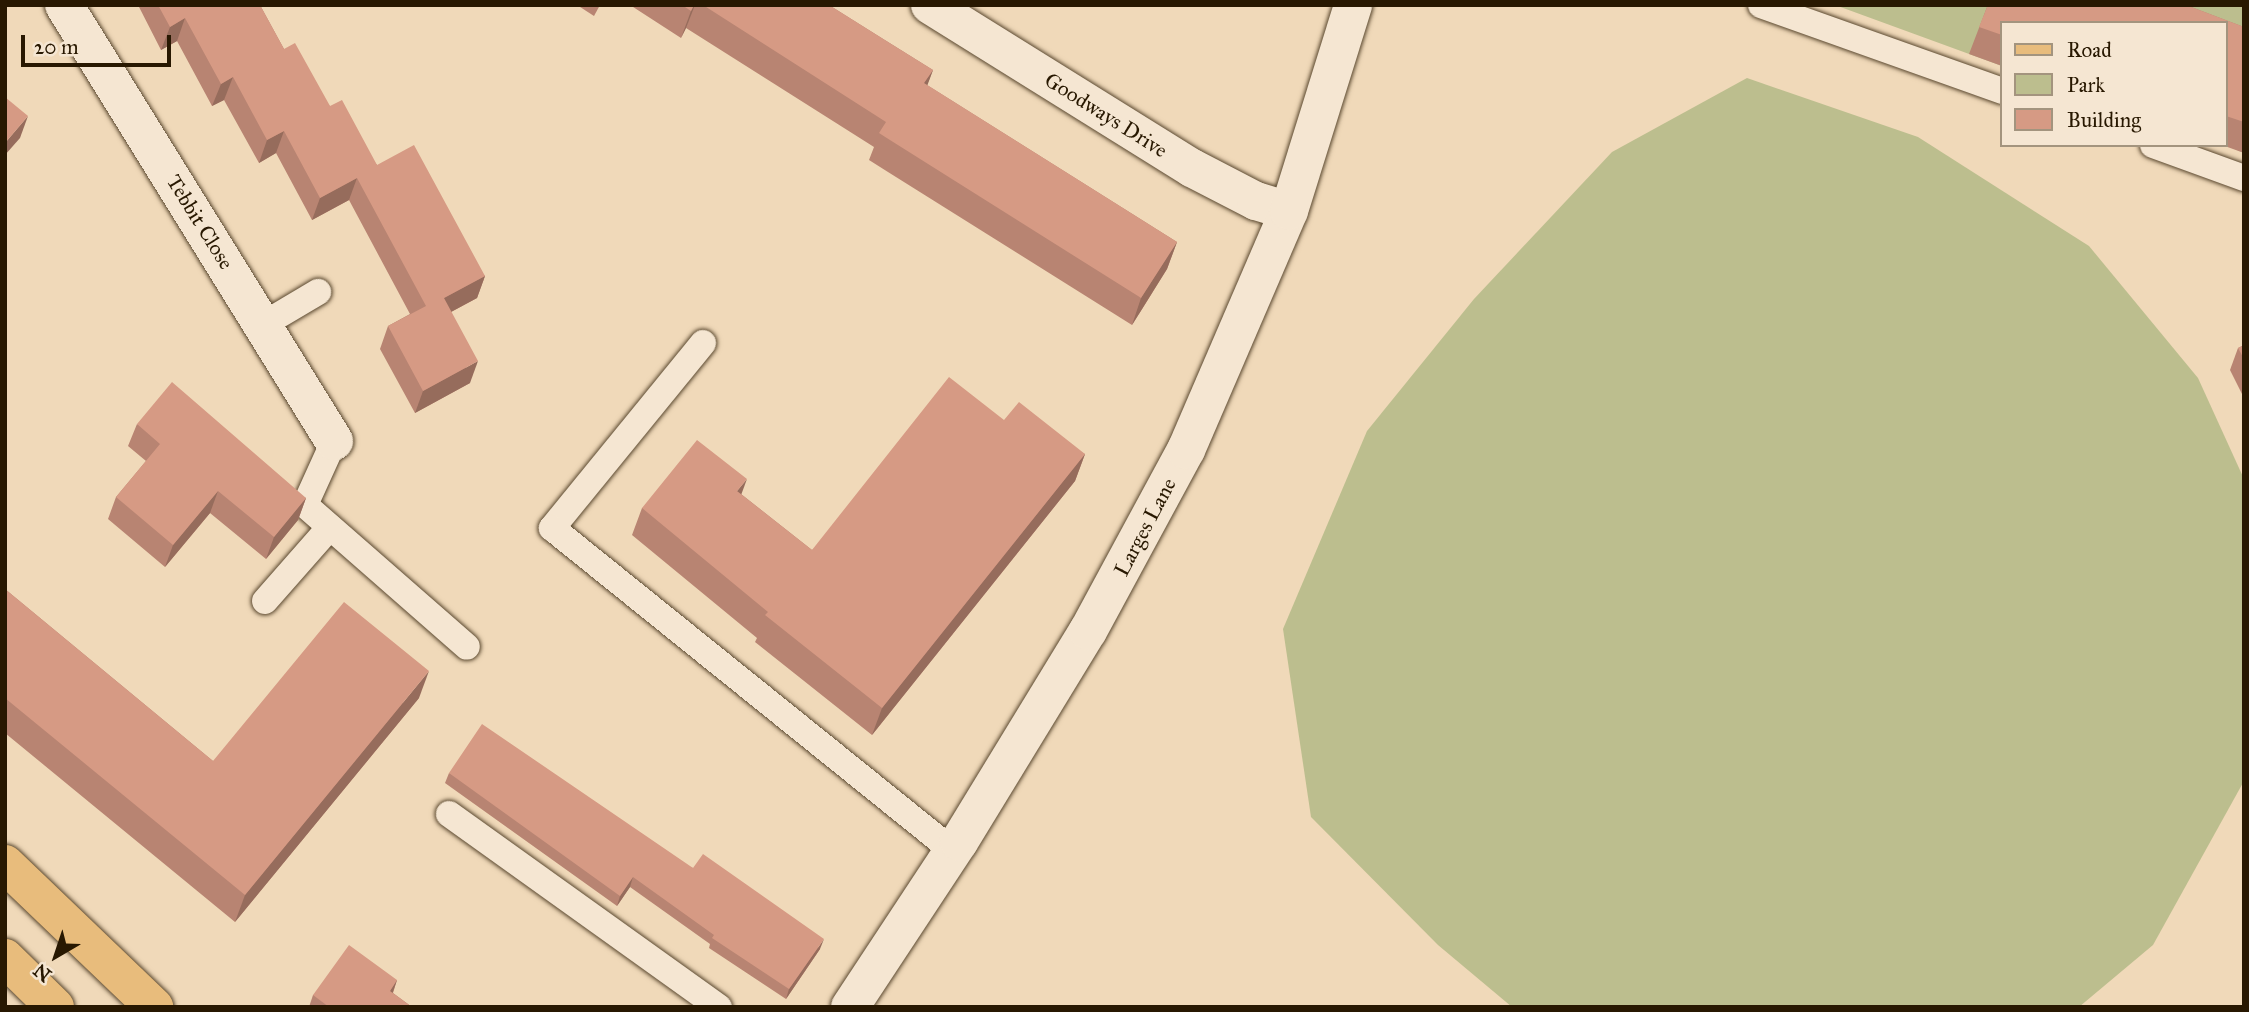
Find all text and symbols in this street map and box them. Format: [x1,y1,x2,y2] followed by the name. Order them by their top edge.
[24,21,175,65] scale bar
[2000,21,2228,147] legend
[34,34,79,60] text: 20 m
[2067,37,2112,63] text: Road
[1040,67,1172,163] street label: Goodways Drive
[2067,72,2105,98] text: Park
[2067,107,2141,133] text: Building
[161,170,239,274] street label: Tebbit Close
[1109,474,1181,580] street label: Larges Lane
[21,921,91,991] north arrow
[29,959,56,987] text: N

